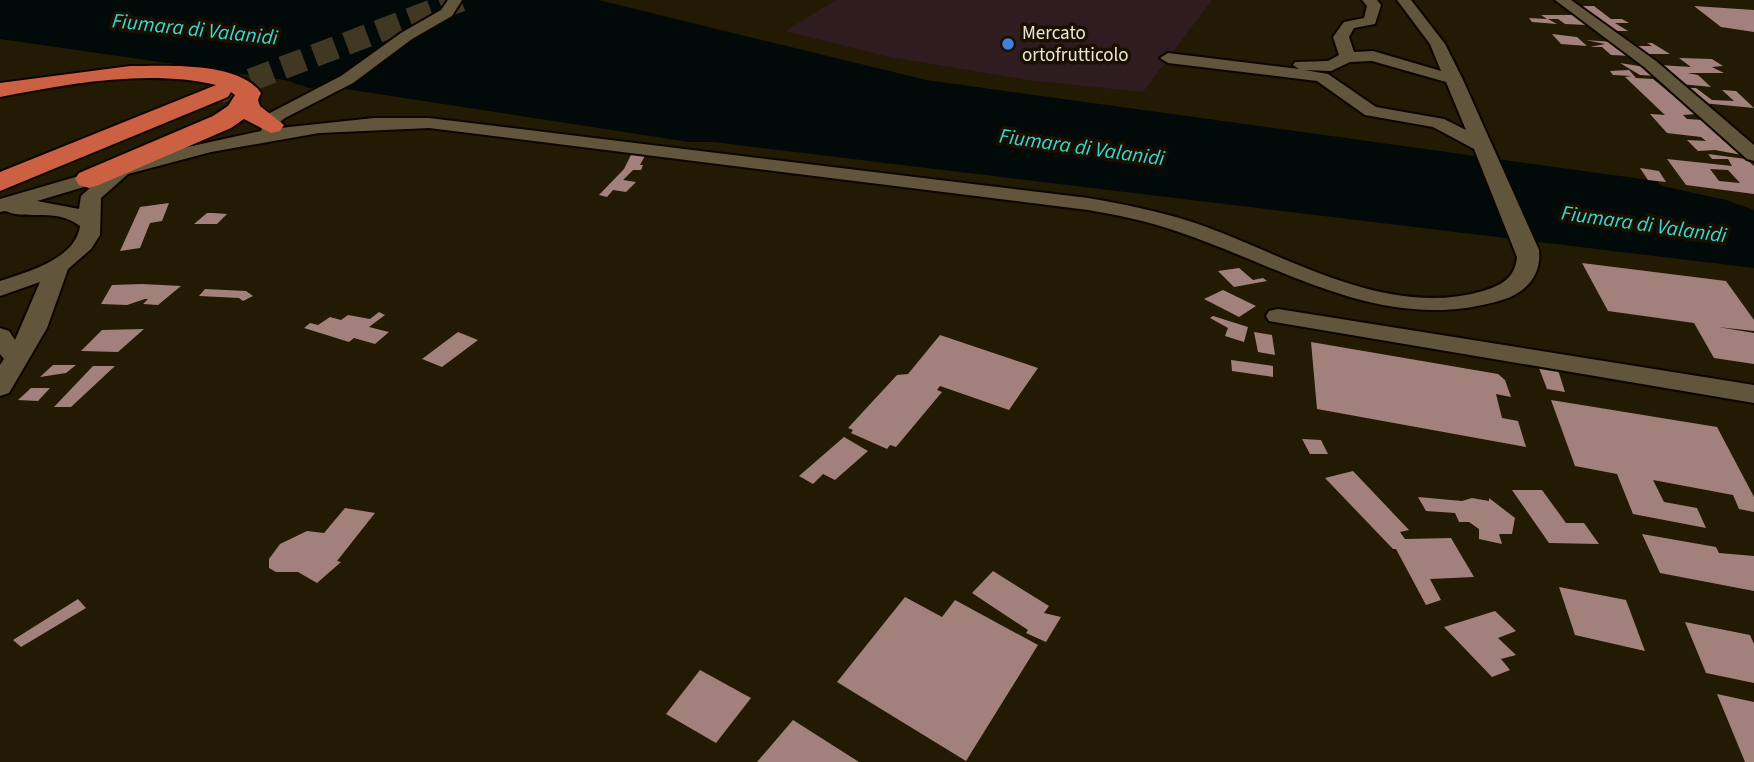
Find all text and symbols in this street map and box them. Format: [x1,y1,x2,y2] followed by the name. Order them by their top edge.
[111,5,280,53] water label: Fiumara di Valanidi
[1022,20,1129,69] place label: Mercato ortofrutticolo
[1000,36,1016,52] marker: Mercato ortofrutticolo
[997,121,1168,174] water label: Fiumara di Valanidi
[1559,198,1730,251] water label: Fiumara di Valanidi

